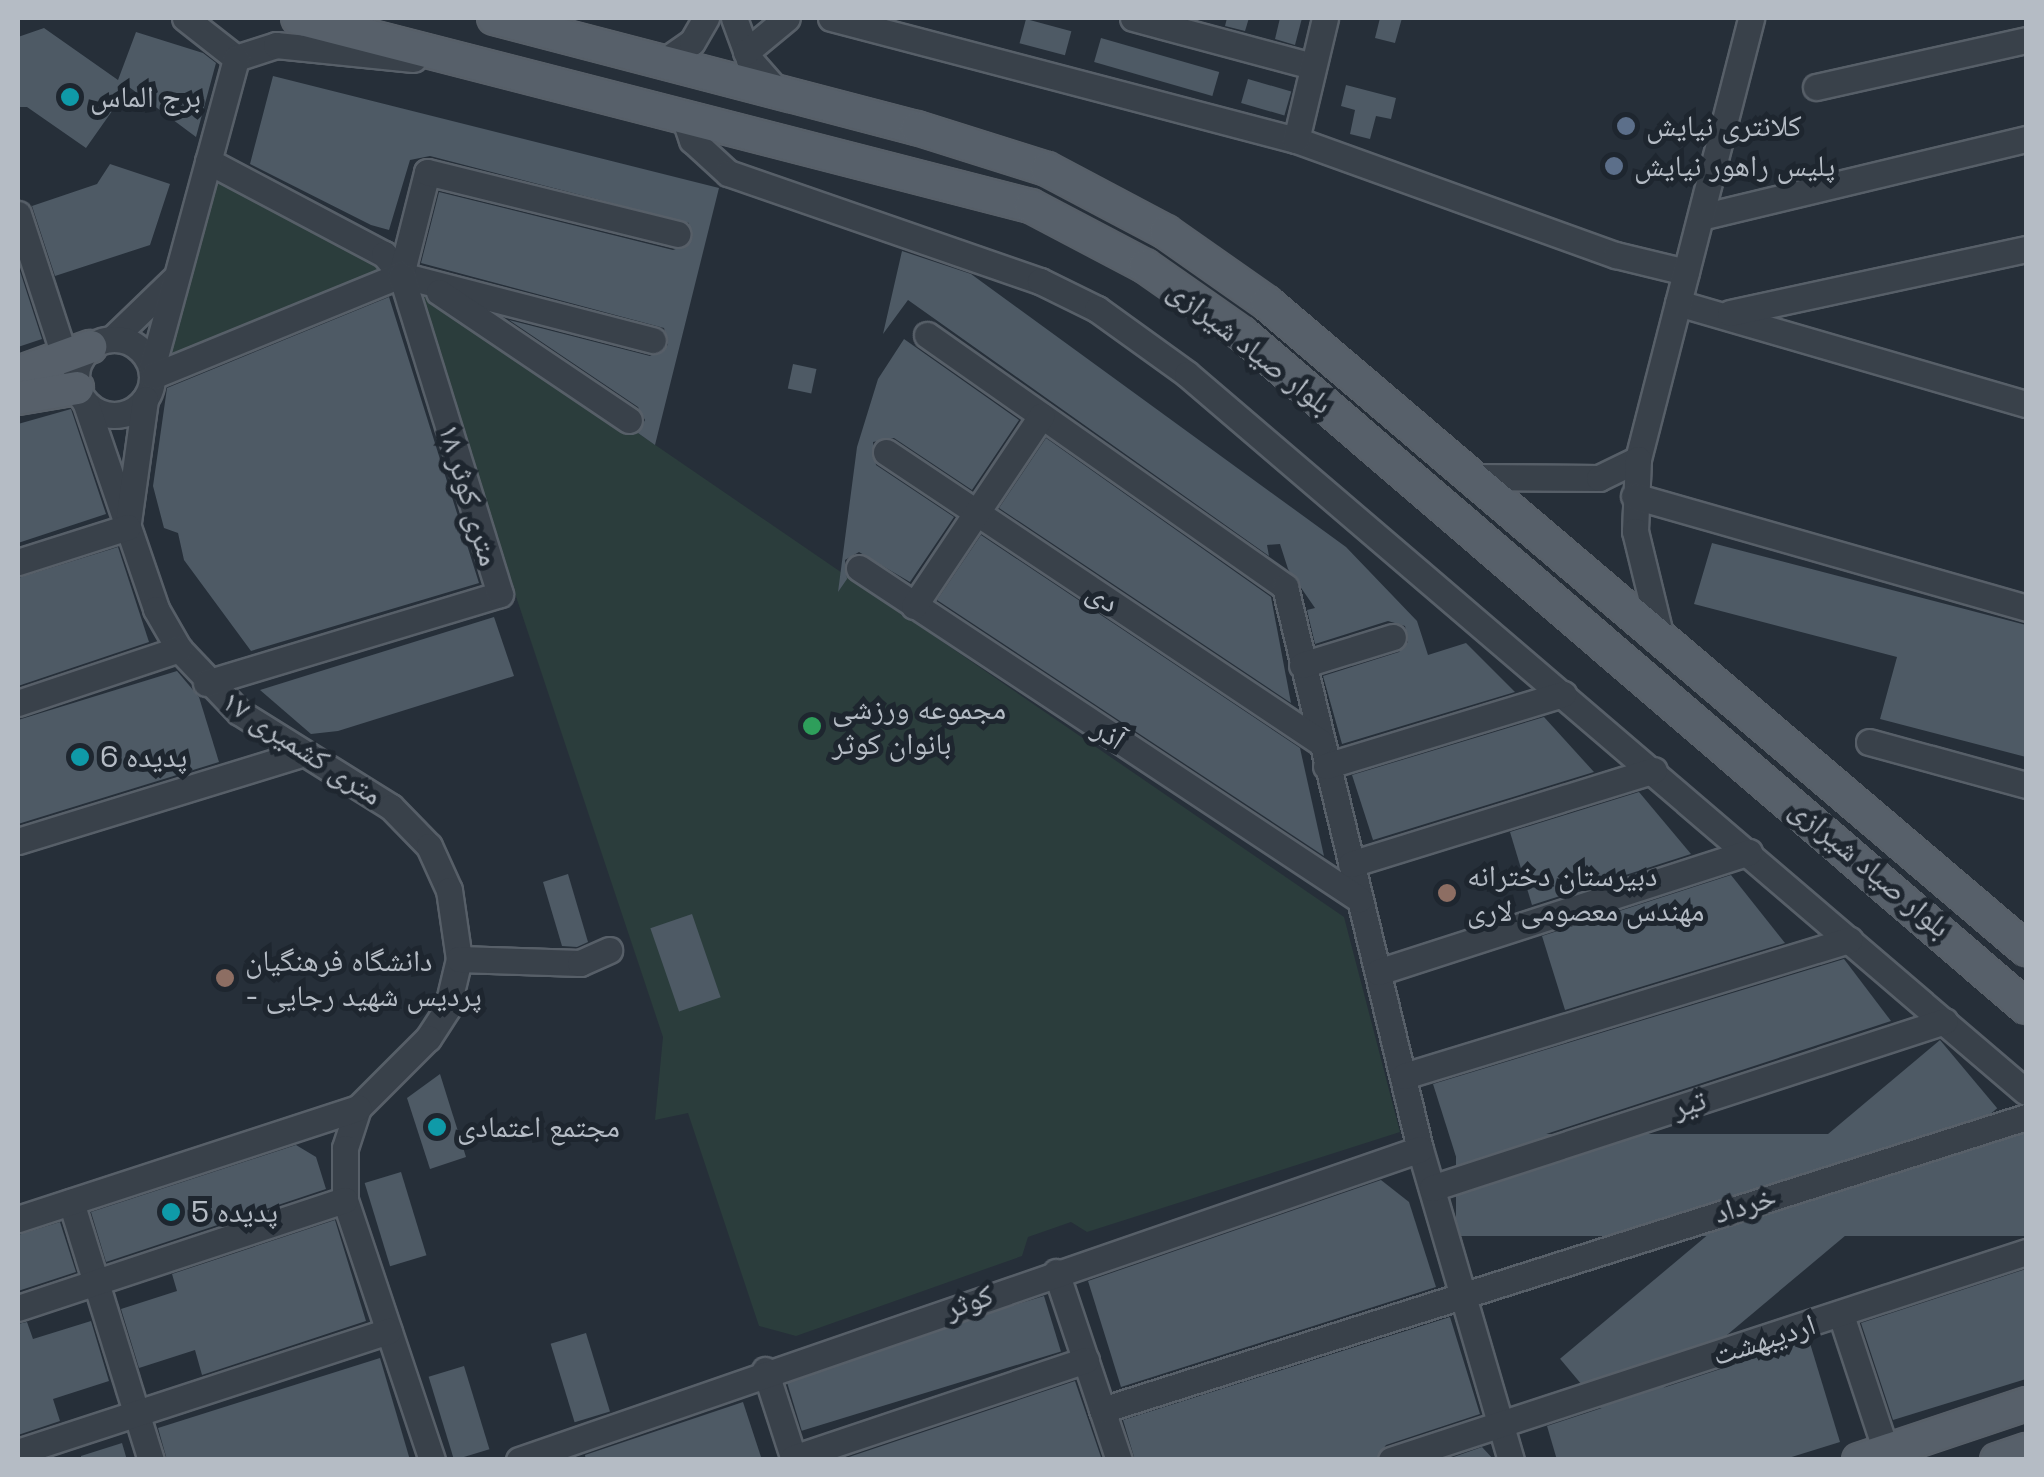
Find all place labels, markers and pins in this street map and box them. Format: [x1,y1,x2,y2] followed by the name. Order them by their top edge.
[90,79,201,115] place label: برج الماس
[59,86,81,108] marker: برج الماس
[1646,108,1802,144] place label: کلانتری نیایش
[1615,115,1637,137] marker: کلانتری نیایش
[1634,148,1835,184] place label: پلیس راهور نیایش
[1603,155,1625,177] marker: پلیس راهور نیایش
[832,691,1006,762] place label: مجموعه ورزشی بانوان کوثر
[801,715,823,737] marker: مجموعه ورزشی بانوان کوثر
[100,739,187,775] place label: پدیده 6
[69,746,91,768] marker: پدیده 6
[1467,858,1704,928] place label: دبیرستان دخترانه مهندس معصومی لاری
[1436,882,1458,904] marker: دبیرستان دخترانه مهندس معصومی لاری
[245,943,483,1014] place label: دانشگاه فرهنگیان - پردیس شهید رجایی
[214,967,236,989] marker: دانشگاه فرهنگیان - پردیس شهید رجایی
[457,1109,620,1145] place label: مجتمع اعتمادی
[426,1116,448,1138] marker: مجتمع اعتمادی
[191,1194,278,1230] place label: پدیده 5
[160,1201,182,1223] marker: پدیده 5

